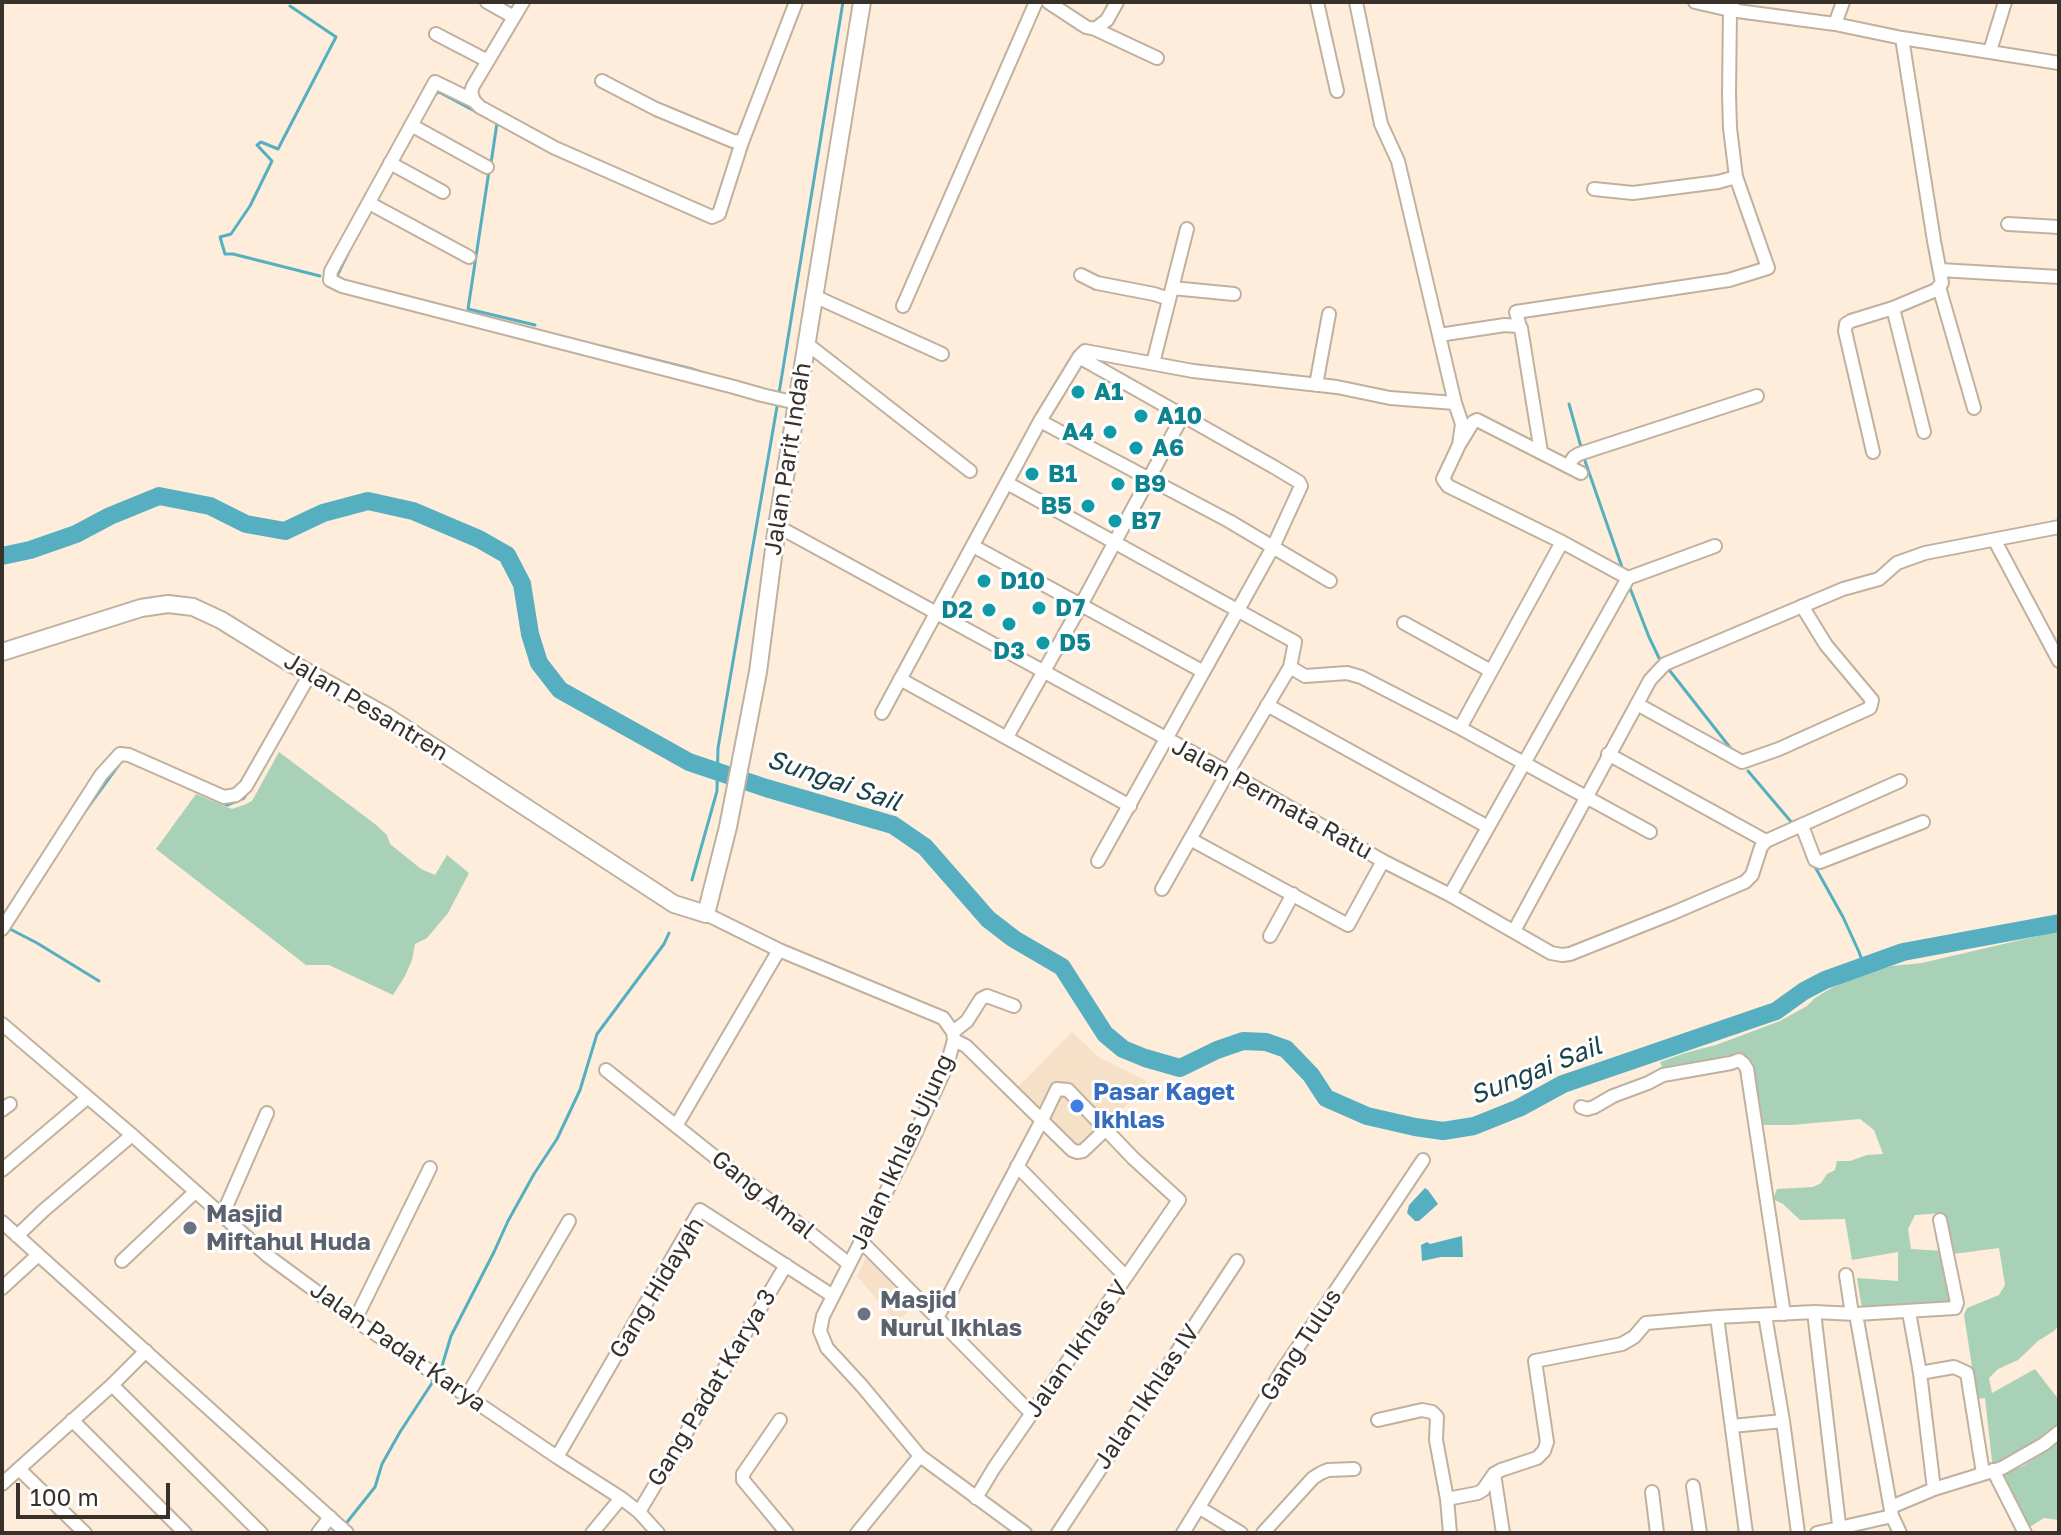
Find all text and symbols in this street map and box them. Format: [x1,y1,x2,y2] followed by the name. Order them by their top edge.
[759,361,817,557] street label: Jalan Parit Indah
[1094,378,1123,406] place label: A1
[1069,383,1087,401] marker: A1
[1157,402,1202,430] place label: A10
[1132,407,1150,425] marker: A10
[1062,418,1094,446] place label: A4
[1101,423,1119,441] marker: A4
[1152,434,1184,462] place label: A6
[1127,439,1145,457] marker: A6
[1048,460,1077,488] place label: B1
[1023,465,1041,483] marker: B1
[1134,470,1166,498] place label: B9
[1109,475,1127,493] marker: B9
[1040,492,1072,520] place label: B5
[1079,497,1097,515] marker: B5
[1131,507,1161,535] place label: B7
[1106,512,1124,530] marker: B7
[1000,567,1045,595] place label: D10
[975,572,993,590] marker: D10
[1055,594,1085,622] place label: D7
[941,596,973,624] place label: D2
[1030,599,1048,617] marker: D7
[980,601,998,619] marker: D2
[1000,615,1018,633] marker: D3
[1059,629,1091,657] place label: D5
[1034,634,1052,652] marker: D5
[993,637,1025,665] place label: D3
[279,647,453,767] street label: Jalan Pesantren
[1167,732,1377,866] street label: Jalan Permata Ratu
[763,744,905,818] water label: Sungai Sail
[1466,1030,1606,1112] water label: Sungai Sail
[844,1050,960,1254] street label: Jalan Ikhlas Ujung
[1093,1078,1235,1134] place label: Pasar Kaget Ikhlas
[1068,1097,1086,1115] marker: Pasar Kaget Ikhlas
[706,1145,820,1245] street label: Gang Amal
[206,1200,371,1256] place label: Masjid Miftahul Huda
[604,1212,710,1364] street label: Gang Hidayah
[181,1219,199,1237] marker: Masjid Miftahul Huda
[1019,1275,1135,1423] street label: Jalan Ikhlas V
[305,1276,491,1418] street label: Jalan Padat Karya
[1254,1283,1348,1407] street label: Gang Tulus
[642,1284,782,1492] street label: Gang Padat Karya 3
[880,1286,1022,1342] place label: Masjid Nurul Ikhlas
[855,1305,873,1323] marker: Masjid Nurul Ikhlas
[1088,1319,1206,1475] street label: Jalan Ikhlas IV
[20,1467,174,1517] scale bar
[30,1482,99,1511] text: 100 m

